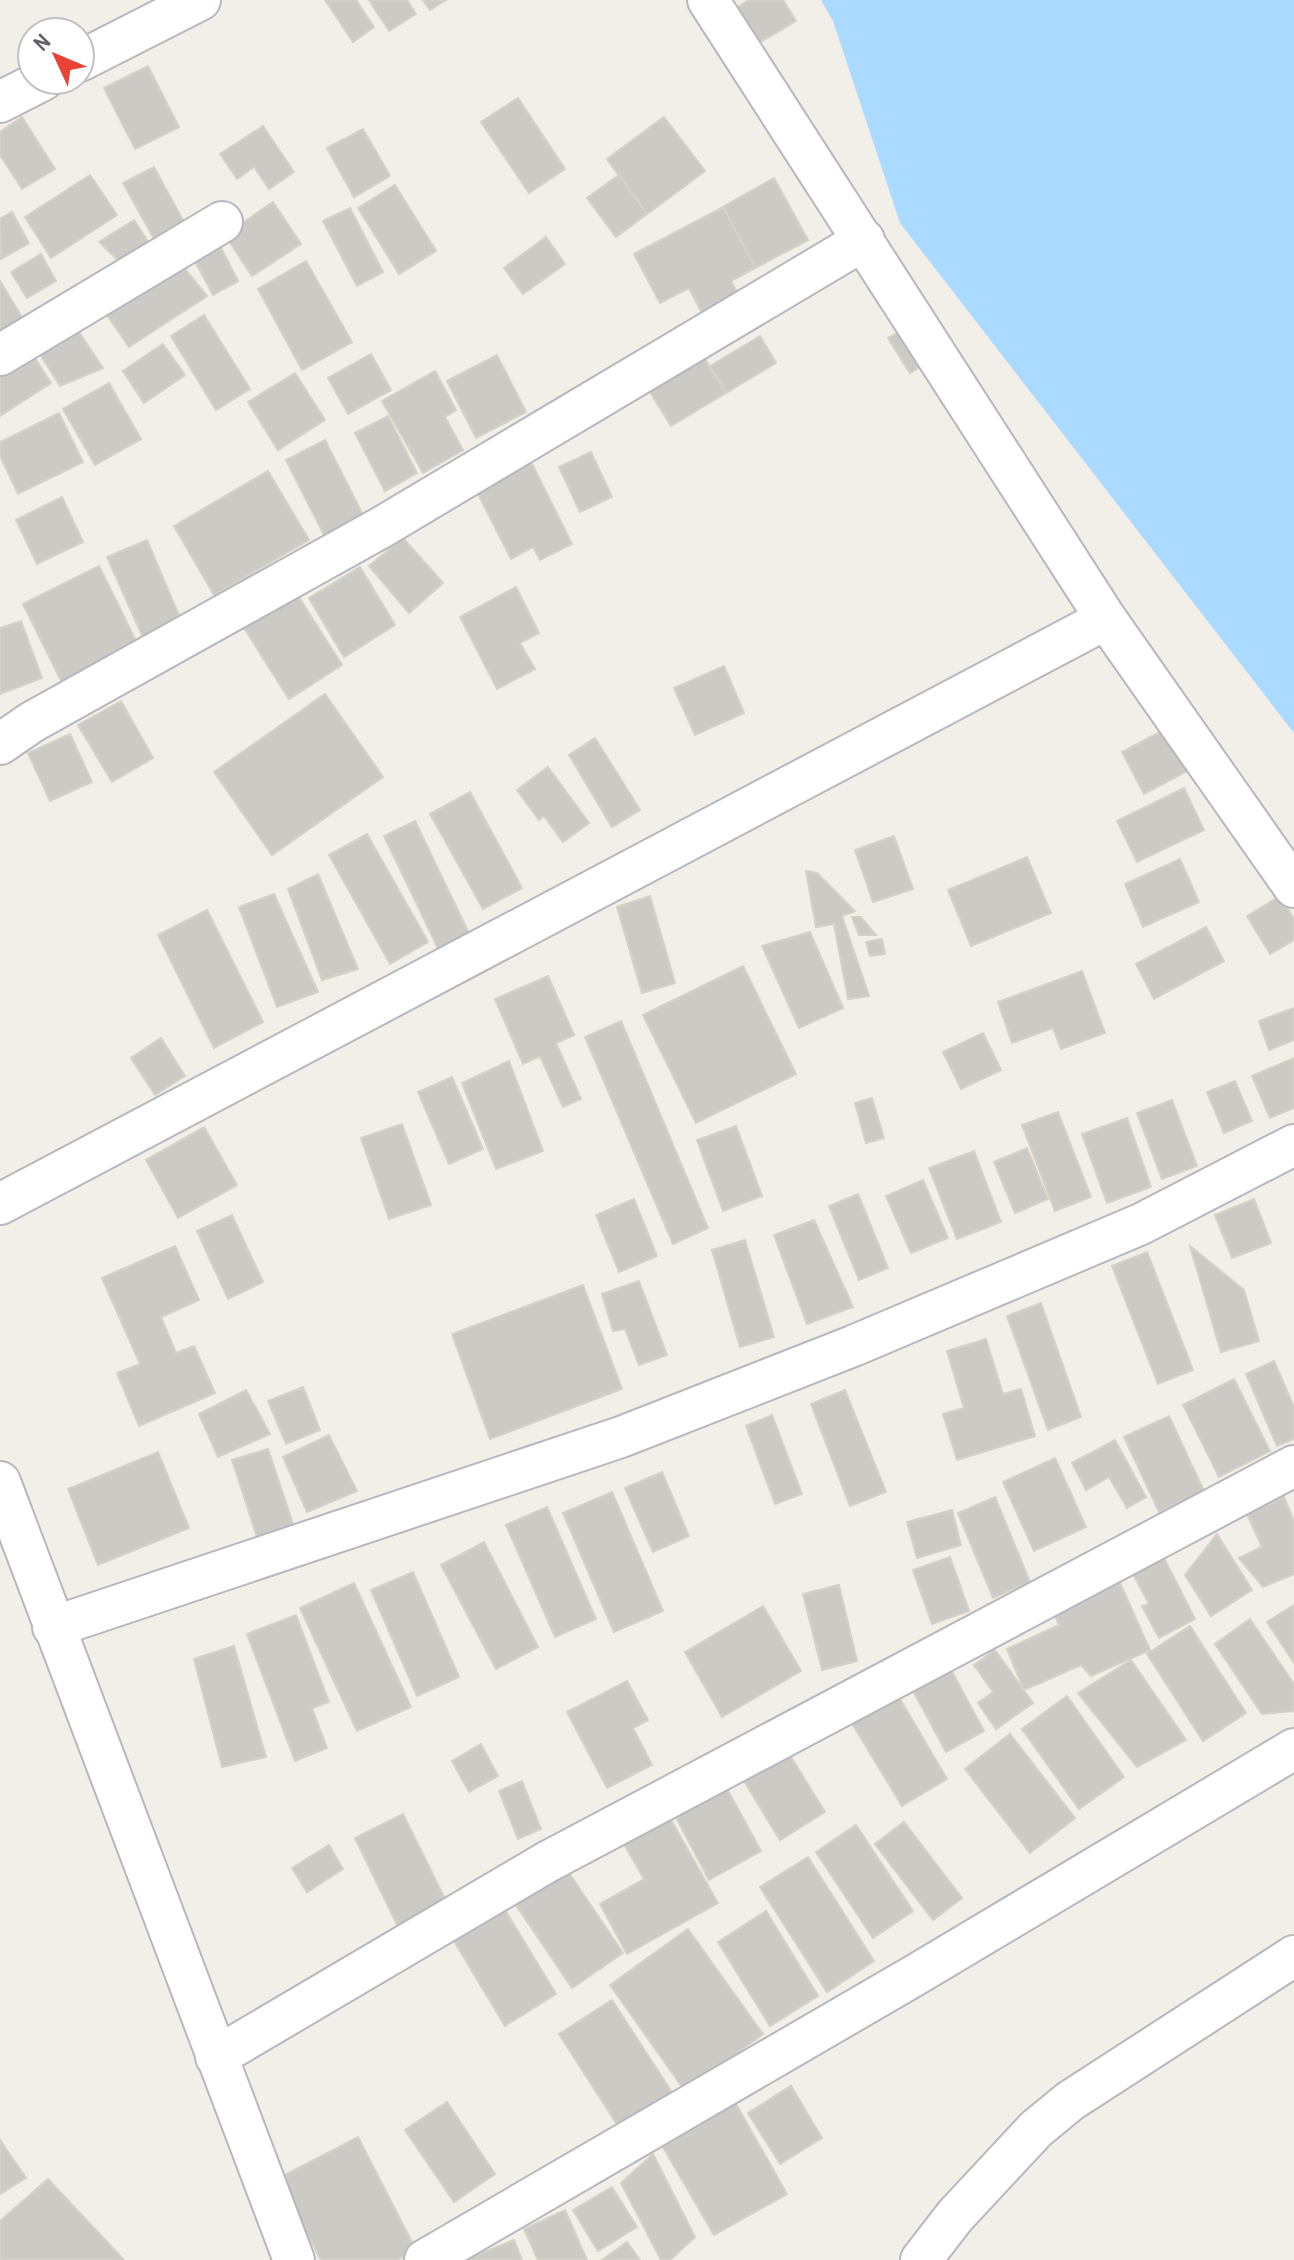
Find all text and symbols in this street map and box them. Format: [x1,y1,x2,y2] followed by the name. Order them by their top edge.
[16,16,96,96] north arrow
[26,27,57,57] text: N

